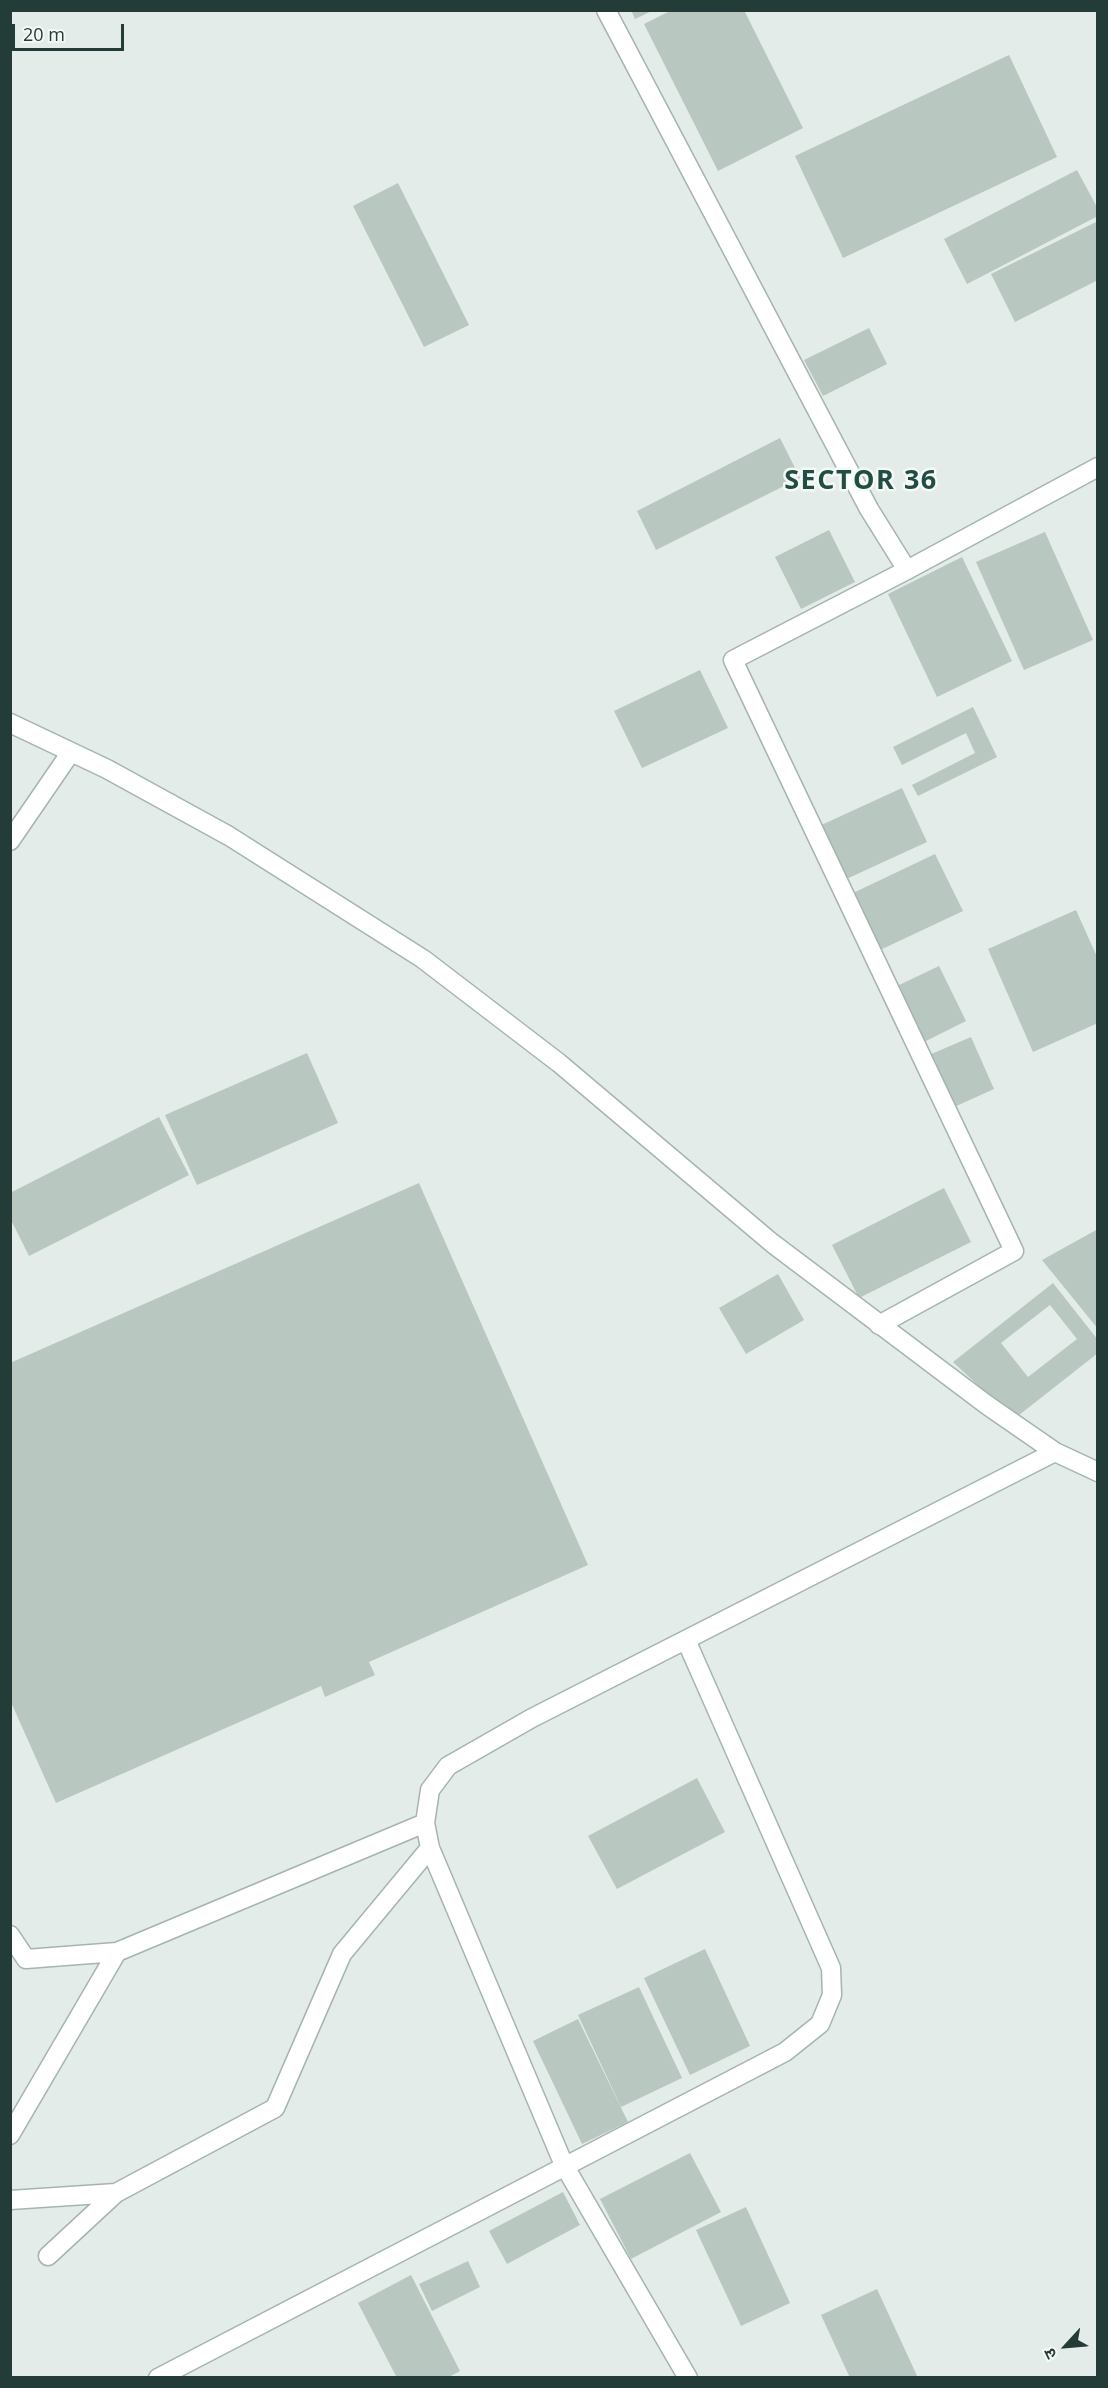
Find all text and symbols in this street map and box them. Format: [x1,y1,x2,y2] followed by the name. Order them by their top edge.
[15,12,128,50] scale bar
[23,22,65,46] text: 20 m
[784,465,938,497] district label: SECTOR 36
[1036,2316,1096,2376] north arrow
[1038,2345,1062,2363] text: उ

